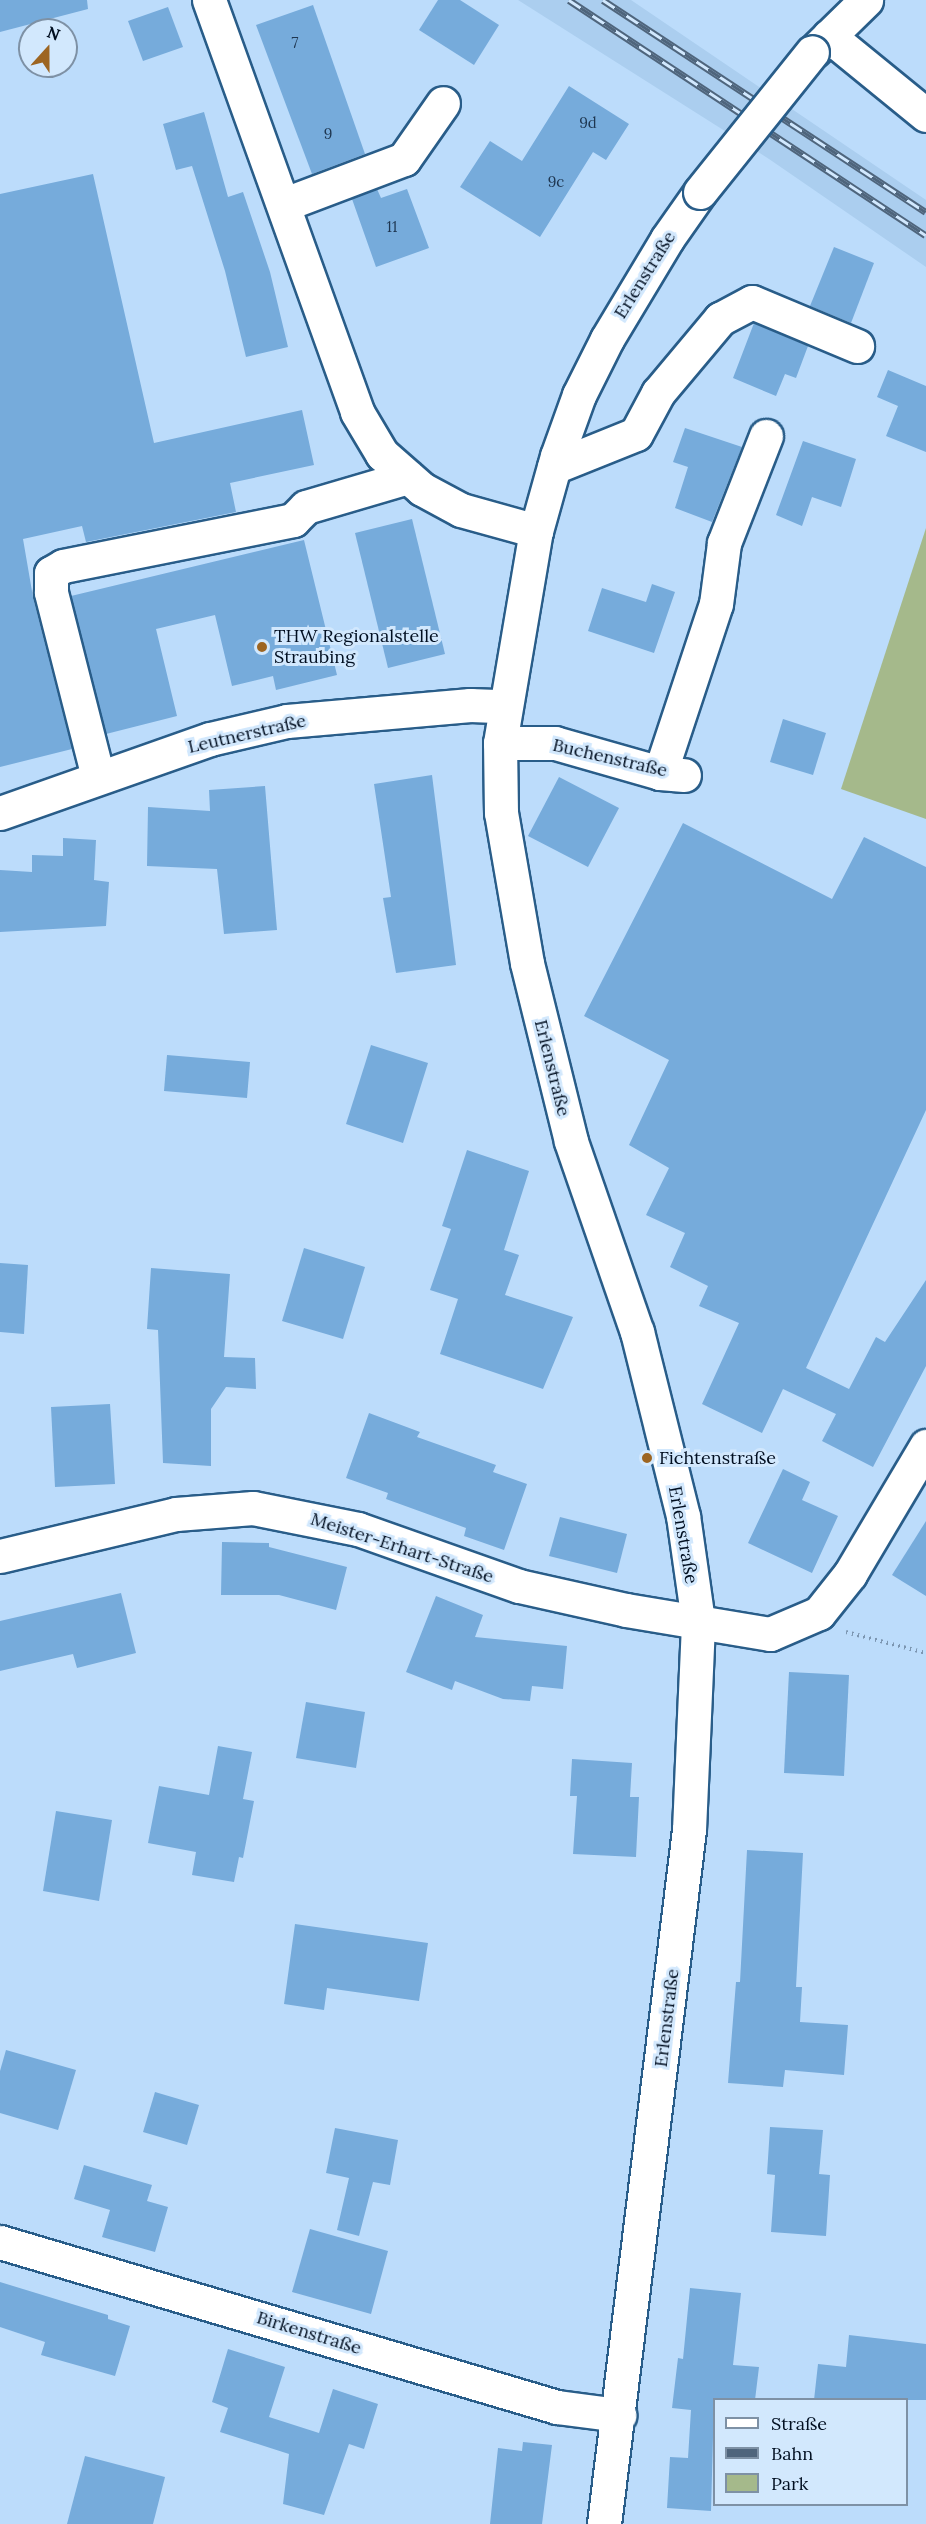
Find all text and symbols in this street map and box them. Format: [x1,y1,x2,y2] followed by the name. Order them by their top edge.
[18,18,78,78] north arrow
[44,22,63,45] text: N
[292,34,298,52] house number: 7
[579,114,597,132] house number: 9d
[324,125,332,143] house number: 9
[548,173,564,191] house number: 9c
[387,218,397,236] house number: 11
[610,227,680,323] street label: Erlenstraße
[274,626,439,668] place label: THW Regionalstelle Straubing
[255,640,269,654] marker: THW Regionalstelle Straubing
[186,710,308,758] street label: Leutnerstraße
[551,734,669,782] street label: Buchenstraße
[530,1017,574,1119] street label: Erlenstraße
[659,1447,776,1469] place label: Fichtenstraße
[640,1451,654,1465] marker: Fichtenstraße
[664,1484,702,1586] street label: Erlenstraße
[308,1508,496,1588] street label: Meister-Erhart-Straße
[650,1968,684,2068] street label: Erlenstraße
[254,2307,364,2359] street label: Birkenstraße
[713,2398,908,2506] legend
[771,2412,827,2435] text: Straße
[771,2442,813,2465] text: Bahn
[771,2472,808,2495] text: Park

